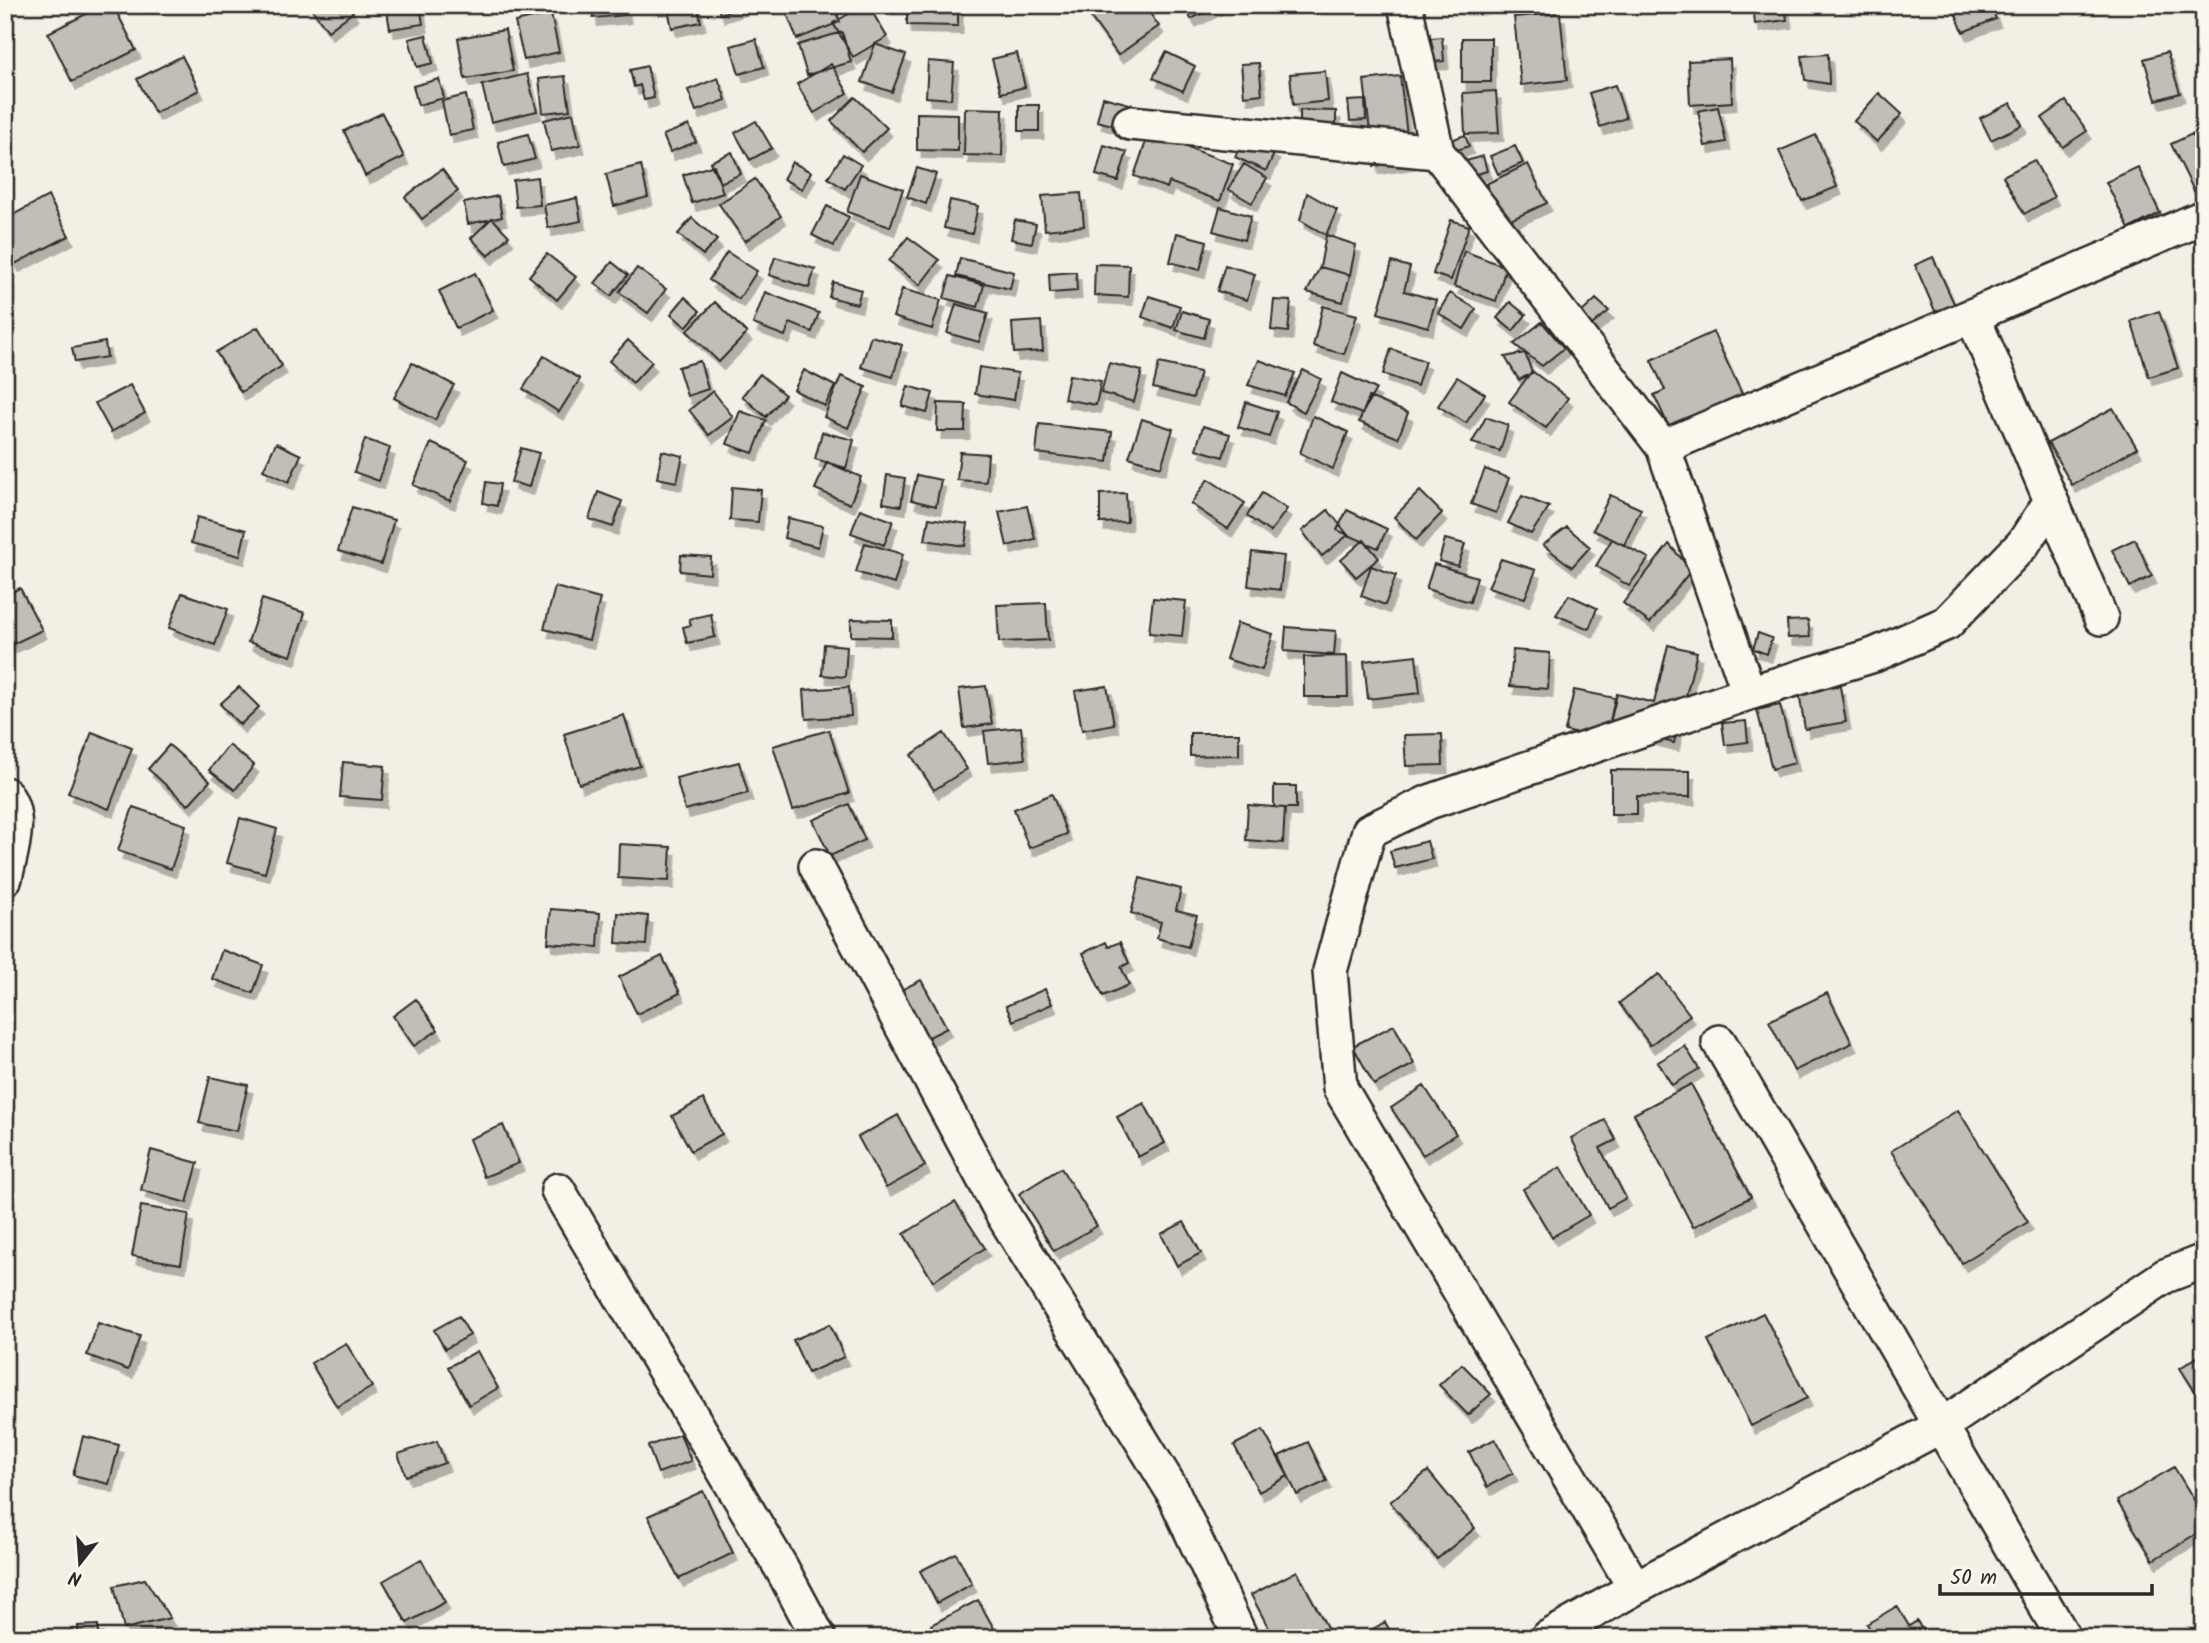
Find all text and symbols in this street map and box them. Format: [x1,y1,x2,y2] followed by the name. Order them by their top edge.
[46,1528,116,1598] north arrow
[1940,1552,2151,1596] scale bar
[65,1561,86,1593] text: N
[1950,1562,1997,1595] text: 50 m

